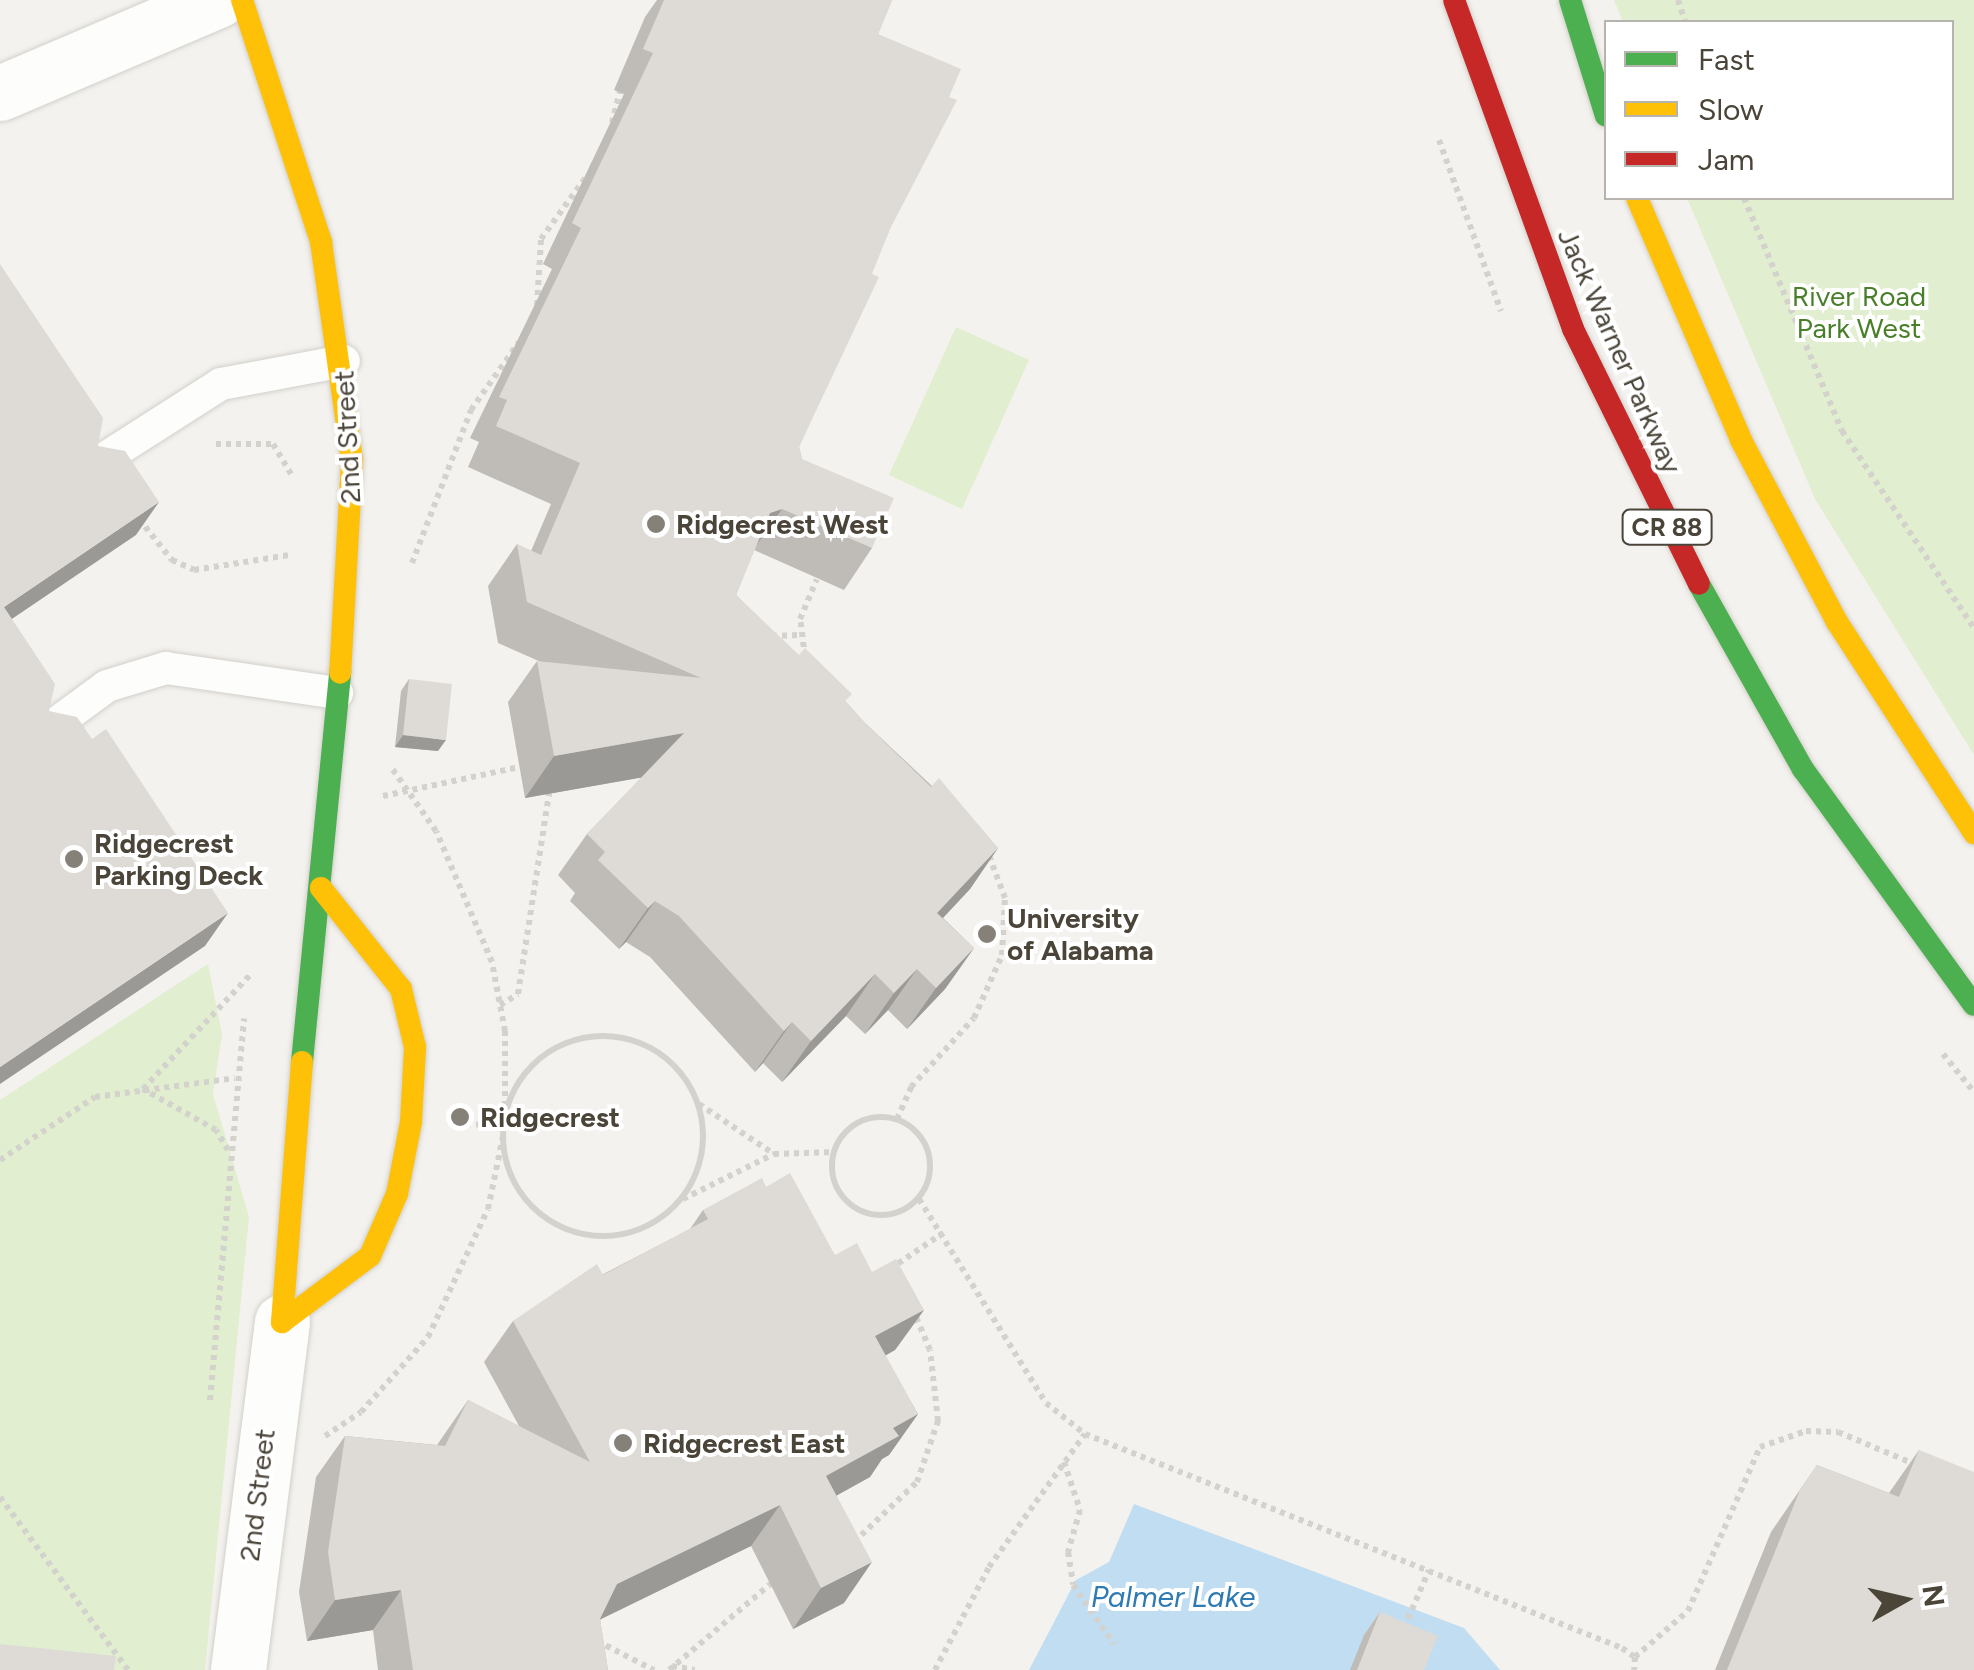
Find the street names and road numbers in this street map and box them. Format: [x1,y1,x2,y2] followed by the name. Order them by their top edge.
[1551,223,1689,479] street label: Jack Warner Parkway
[327,370,367,504] street label: 2nd Street
[1620,507,1714,547] road number: CR 88
[232,1427,282,1563] street label: 2nd Street

